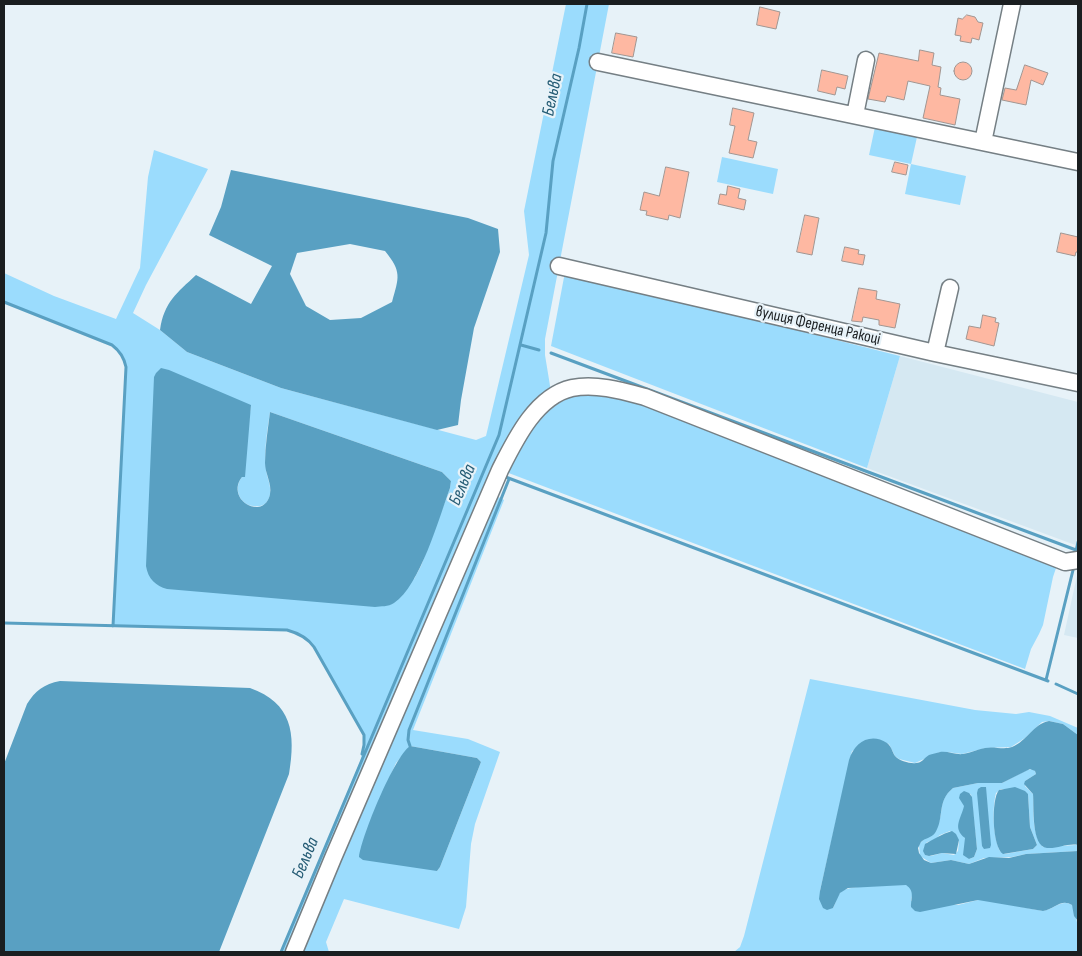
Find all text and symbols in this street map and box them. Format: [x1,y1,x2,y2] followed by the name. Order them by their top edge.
[538,72,568,118] water label: Бельва
[754,302,882,350] street label: вулиця Ференца Ракоці
[445,461,481,509] water label: Бельва
[288,834,324,882] water label: Бельва

